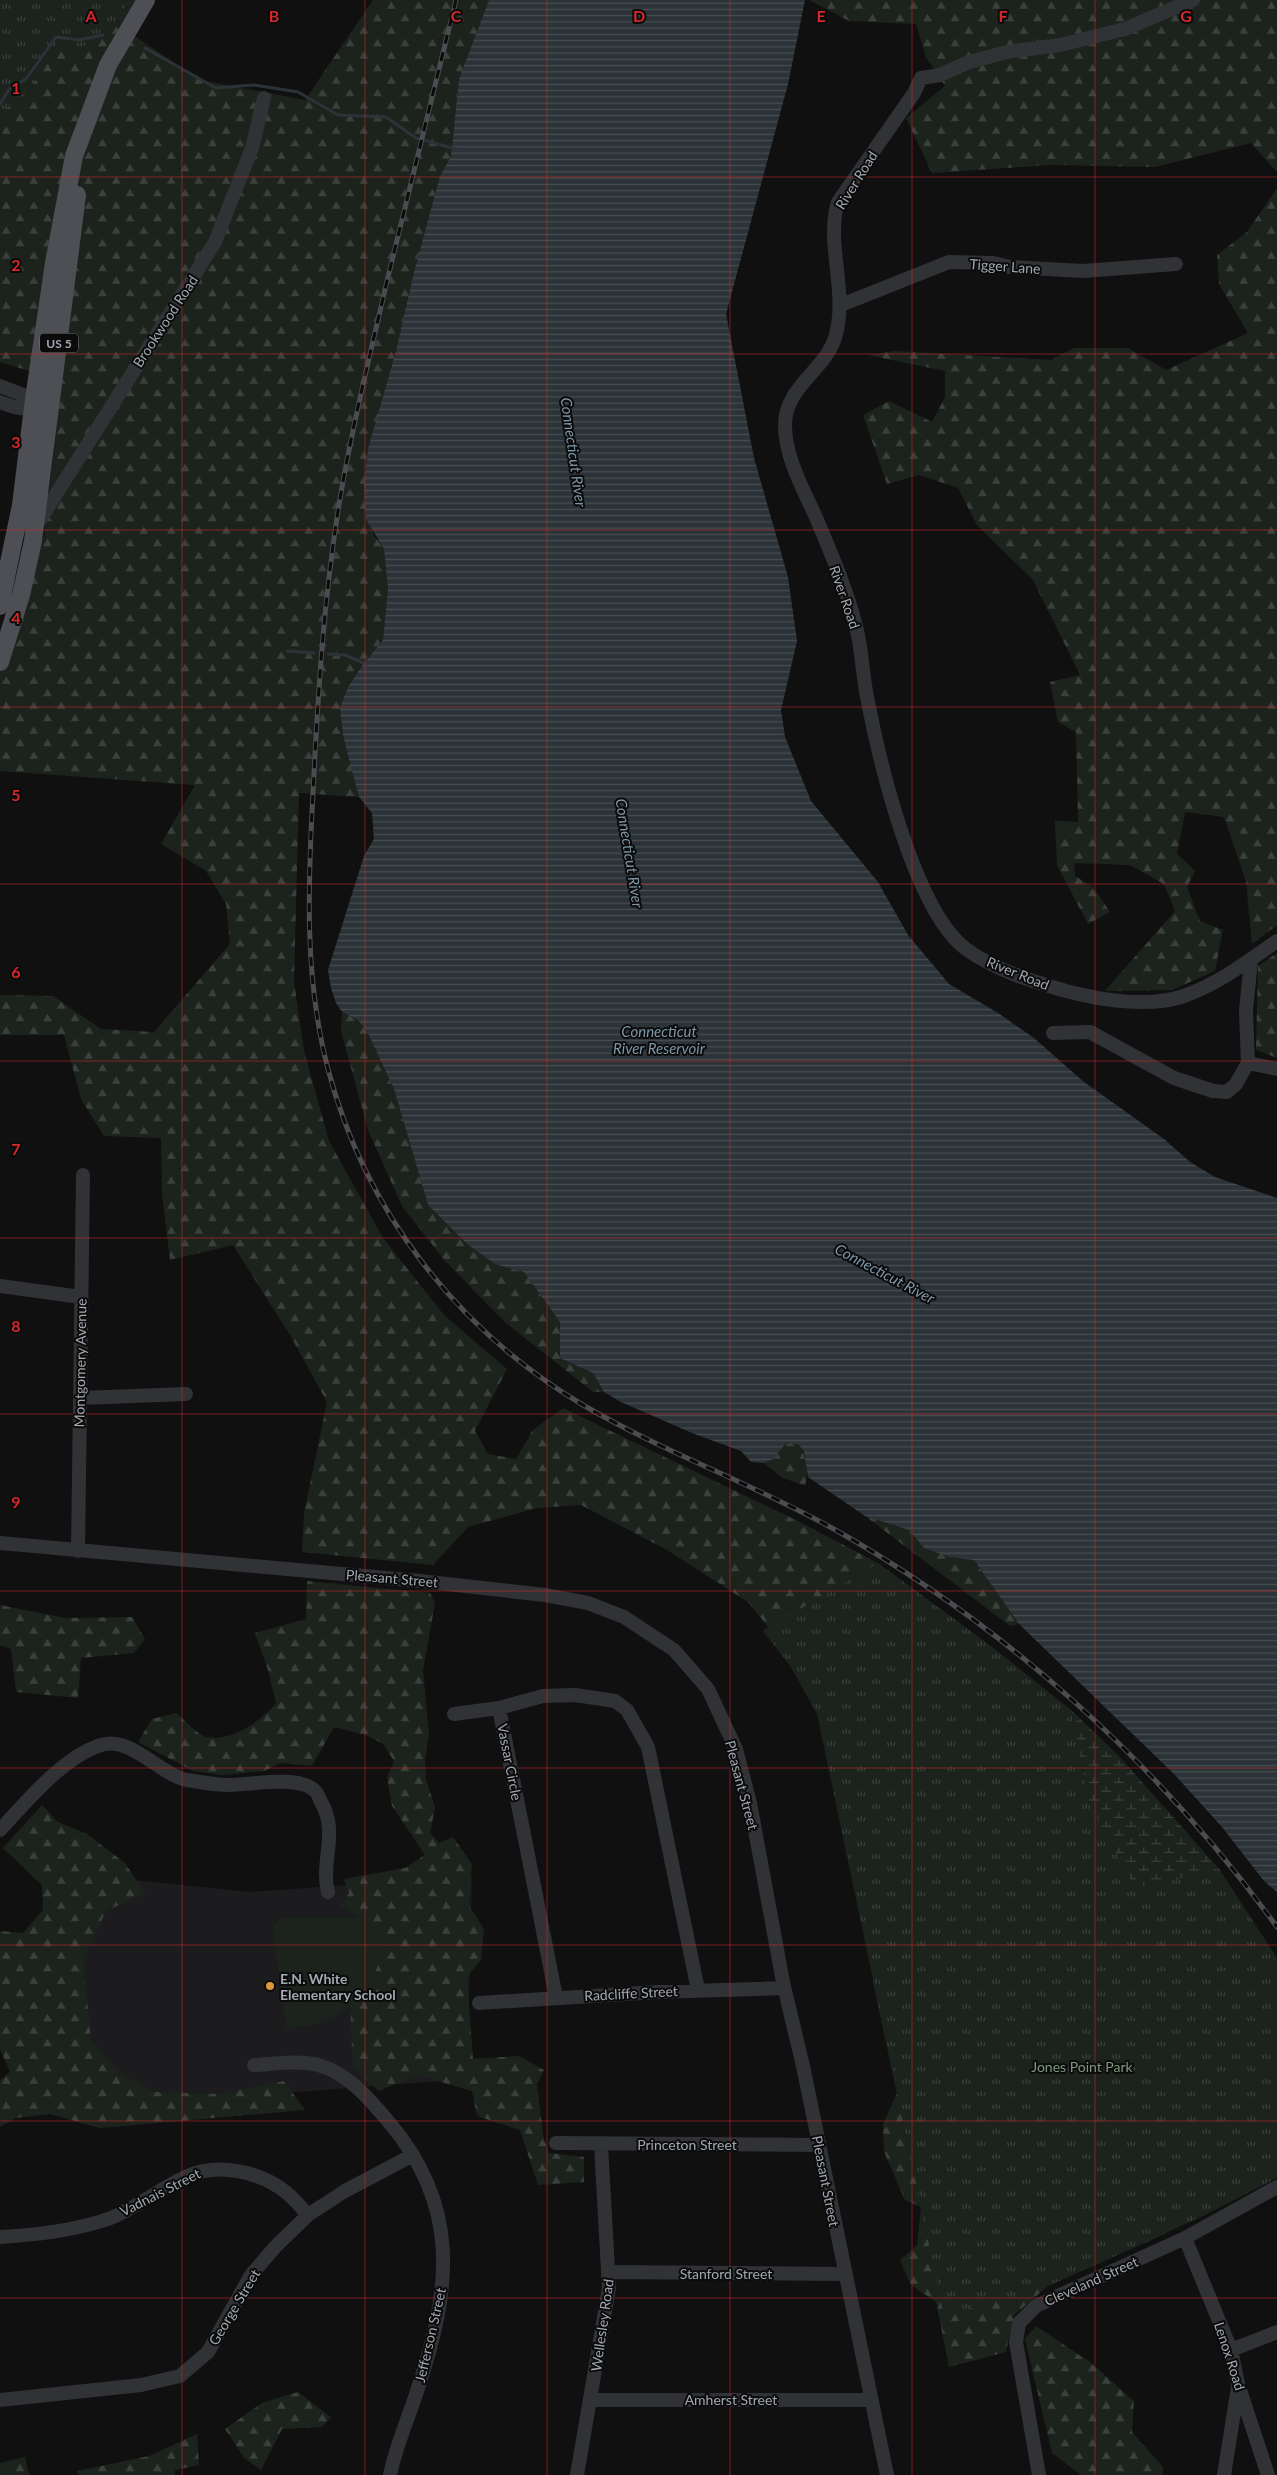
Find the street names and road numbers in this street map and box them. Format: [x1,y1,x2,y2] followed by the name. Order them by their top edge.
[831,148,881,212] street label: River Road
[969,255,1041,277] street label: Tigger Lane
[129,272,201,370] street label: Brookwood Road
[40,333,78,352] road number: US 5
[826,563,864,631] street label: River Road
[984,953,1052,993] street label: River Road
[70,1298,90,1428] street label: Montgomery Avenue
[345,1566,439,1590] street label: Pleasant Street
[494,1722,526,1802] street label: Vassar Circle
[722,1738,762,1832] street label: Pleasant Street
[584,1982,678,2004] street label: Radcliffe Street
[809,2134,843,2228] street label: Pleasant Street
[637,2136,737,2153] street label: Princeton Street
[117,2164,203,2220] street label: Vadnais Street
[1042,2253,1140,2309] street label: Cleveland Street
[680,2265,772,2282] street label: Stanford Street
[205,2266,263,2348] street label: George Street
[587,2278,617,2372] street label: Wellesley Road
[411,2286,449,2384] street label: Jefferson Street
[1211,2320,1249,2392] street label: Lenox Road
[685,2391,777,2408] street label: Amherst Street

